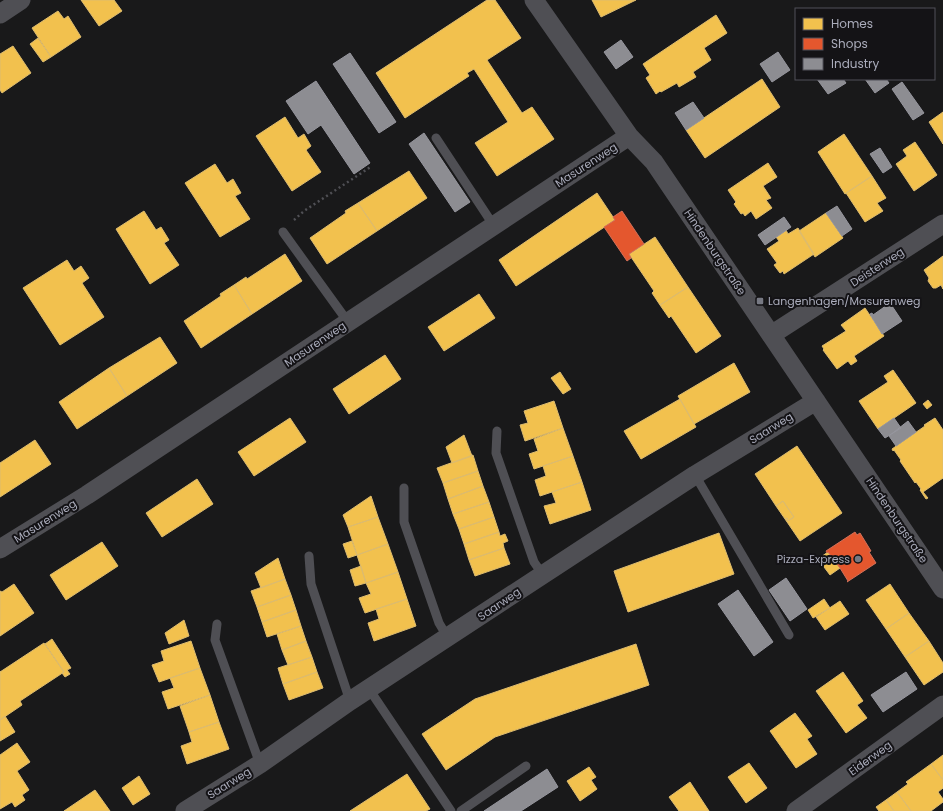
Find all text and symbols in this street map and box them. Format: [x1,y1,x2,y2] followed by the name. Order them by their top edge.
[795,8,935,80] legend
[831,15,873,32] text: Homes
[831,35,868,52] text: Shops
[831,55,880,72] text: Industry
[552,139,620,191] street label: Masurenweg
[680,206,750,298] street label: Hindenburgstraße
[847,244,907,290] street label: Deisterweg
[768,293,920,309] place label: Langenhagen/Masurenweg
[755,296,765,306] marker: Langenhagen/Masurenweg
[281,318,349,370] street label: Masurenweg
[746,408,796,448] street label: Saarweg
[862,474,932,566] street label: Hindenburgstraße
[11,495,79,547] street label: Masurenweg
[777,551,850,567] place label: Pizza-Express
[853,554,863,564] marker: Pizza-Express
[474,584,524,624] street label: Saarweg
[845,737,895,779] street label: Eiderweg
[204,763,254,803] street label: Saarweg

